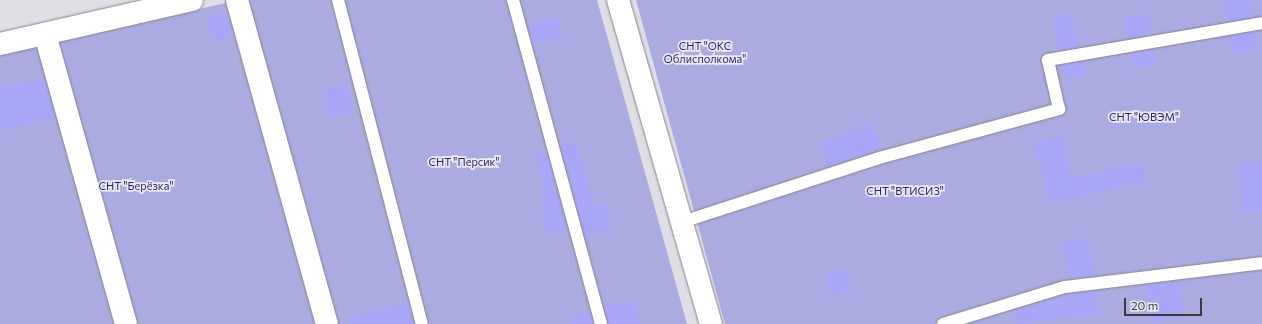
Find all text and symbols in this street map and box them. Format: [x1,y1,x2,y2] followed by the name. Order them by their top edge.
[664,40,746,66] park label: СНТ "ОКС Облисполкома"
[1109,110,1179,124] park label: СНТ "ЮВЭМ"
[428,155,500,169] park label: СНТ "Персик"
[99,179,173,193] park label: СНТ "Берёзка"
[866,184,944,198] park label: СНТ "ВТИСИЗ"
[1126,290,1204,316] scale bar
[1131,298,1158,312] text: 20 m

